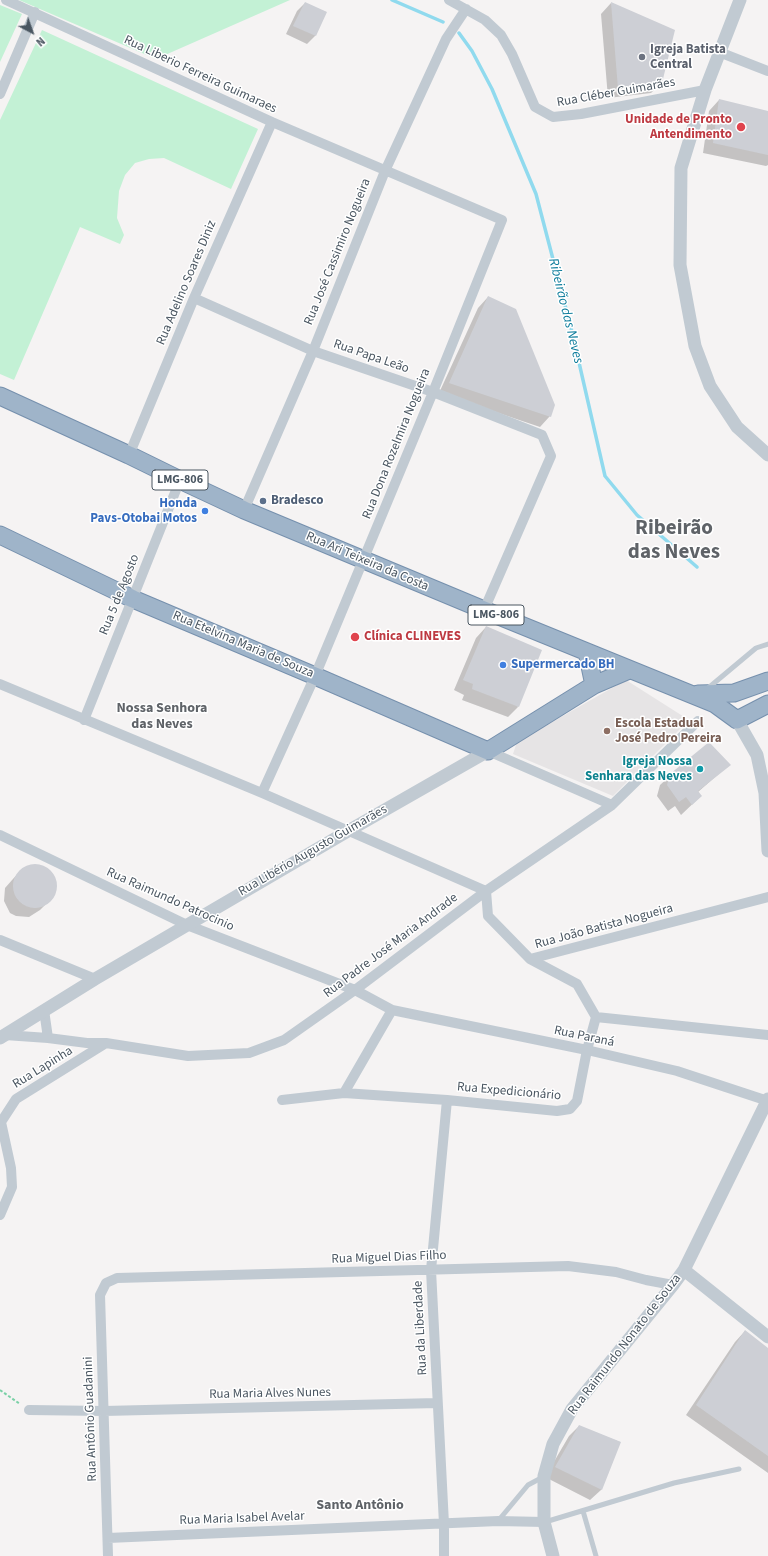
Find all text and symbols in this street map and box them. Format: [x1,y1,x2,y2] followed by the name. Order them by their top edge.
[12,12,52,52] north arrow
[33,33,48,49] text: N
[121,33,279,117] street label: Rua Liberio Ferreira Guimaraes
[650,42,726,73] place label: Igreja Batista Central
[637,52,647,62] marker: Igreja Batista Central
[556,75,676,111] street label: Rua Cléber Guimarães
[625,112,732,143] place label: Unidade de Pronto Antendimento
[735,121,747,133] marker: Unidade de Pronto Antendimento
[301,176,375,328] street label: Rua José Cassimiro Nogueira
[154,218,220,348] street label: Rua Adelino Soares Diniz
[544,257,586,365] water label: Ribeirão das Neves
[331,337,411,377] street label: Rua Papa Leão
[360,366,434,522] street label: Rua Dona Rozelmira Nogueira
[152,470,208,490] road number: LMG-806
[271,493,323,509] place label: Bradesco
[90,496,197,527] place label: Honda Pavs-Otobai Motos
[258,496,268,506] marker: Bradesco
[200,506,210,516] marker: Honda Pavs-Otobai Motos
[628,516,720,566] district label: Ribeirão das Neves
[303,529,431,595] street label: Rua Ari Teixeira da Costa
[97,552,143,638] street label: Rua 5 de Agosto
[468,605,524,625] road number: LMG-806
[170,608,316,682] street label: Rua Etelvina Maria de Souza
[364,629,461,645] place label: Clínica CLINEVES
[349,631,361,643] marker: Clínica CLINEVES
[511,657,615,673] place label: Supermercado BH
[498,660,508,670] marker: Supermercado BH
[117,701,207,734] district label: Nossa Senhora das Neves
[615,716,722,747] place label: Escola Estadual José Pedro Pereira
[602,726,612,736] marker: Escola Estadual José Pedro Pereira
[585,754,692,785] place label: Igreja Nossa Senhara das Neves
[695,764,705,774] marker: Igreja Nossa Senhara das Neves
[236,802,390,900] street label: Rua Libério Augusto Guimarães
[104,865,236,935] street label: Rua Raimundo Patrocinio
[321,890,461,1002] street label: Rua Padre José Maria Andrade
[533,901,675,953] street label: Rua João Batista Nogueira
[552,1023,616,1051] street label: Rua Paraná
[10,1043,76,1093] street label: Rua Lapinha
[456,1080,562,1104] street label: Rua Expedicionário
[331,1248,447,1268] street label: Rua Miguel Dias Filho
[565,1271,685,1419] street label: Rua Raimundo Nonato de Souza
[411,1280,431,1376] street label: Rua da Liberdade
[81,1356,101,1482] street label: Rua Antônio Guadanini
[209,1385,331,1403] street label: Rua Maria Alves Nunes
[316,1498,404,1514] district label: Santo Antônio
[179,1509,305,1529] street label: Rua Maria Isabel Avelar

